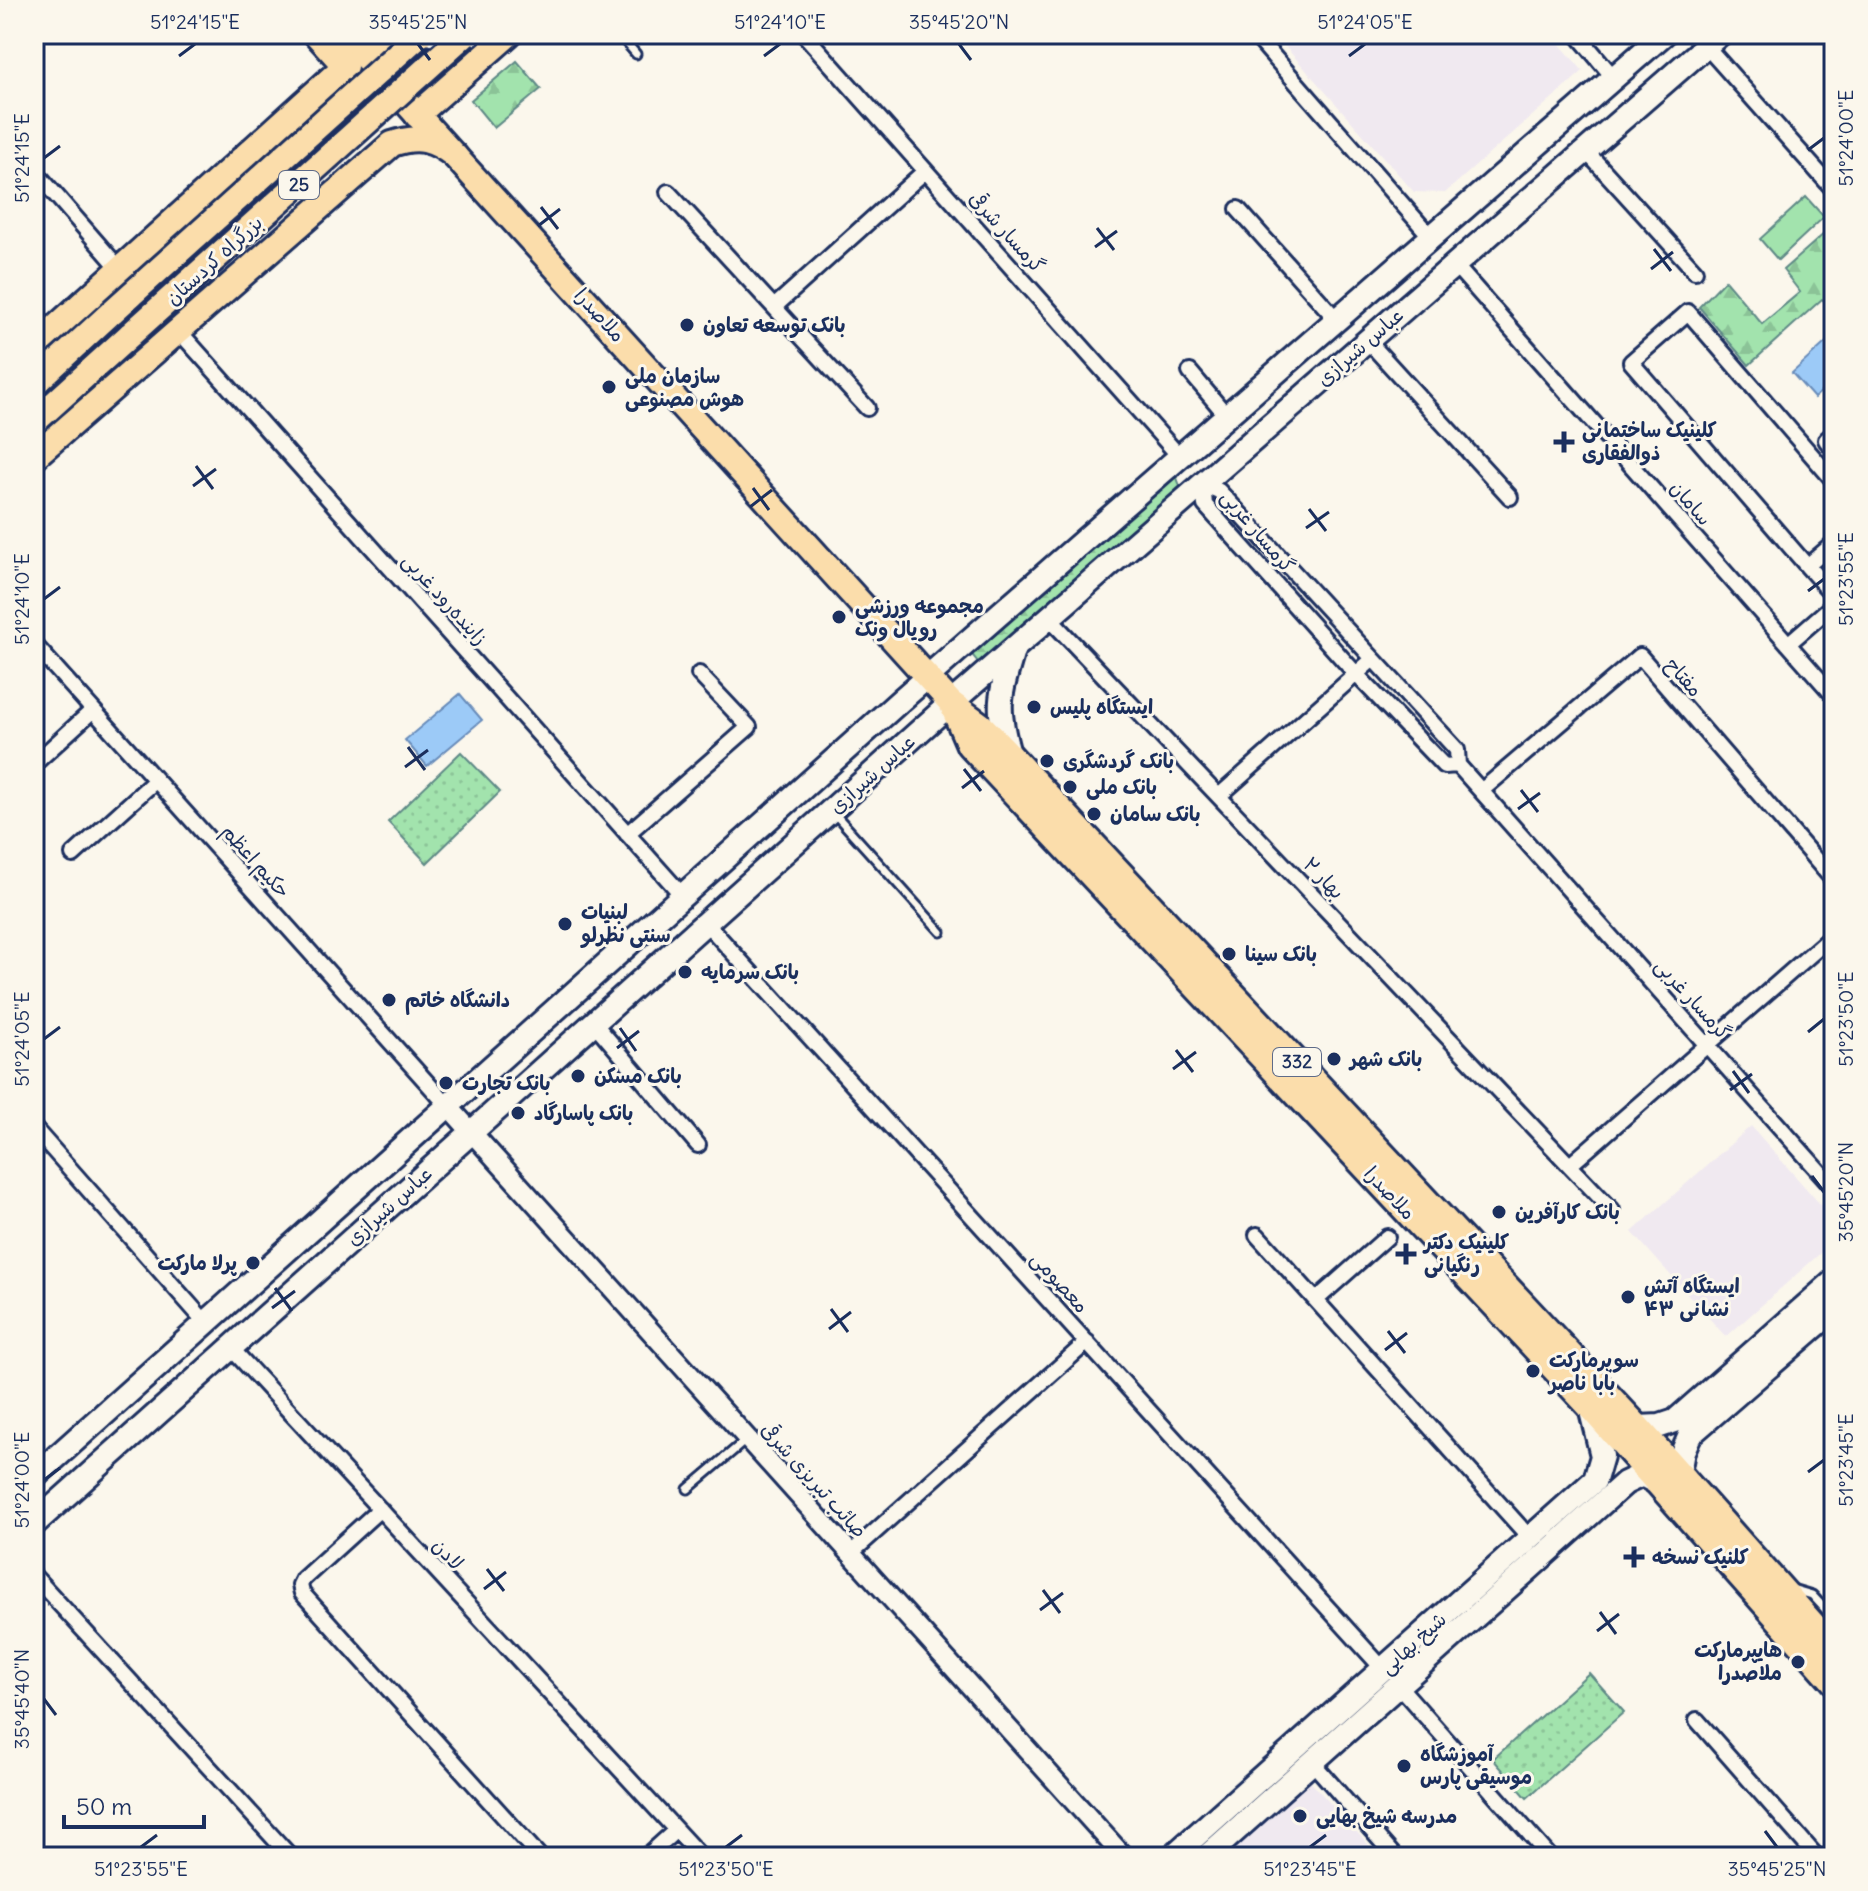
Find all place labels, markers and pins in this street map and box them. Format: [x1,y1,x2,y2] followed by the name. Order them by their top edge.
[703,312,846,338] place label: بانک توسعه تعاون
[678,316,696,334] marker: بانک توسعه تعاون
[625,363,744,413] place label: سازمان ملی هوش مصنوعی
[600,378,618,396] marker: سازمان ملی هوش مصنوعی
[1582,417,1717,466] place label: کلینیک ساختمانی ذوالفقاری
[1553,431,1575,453] marker: کلینیک ساختمانی ذوالفقاری
[855,593,984,642] place label: مجموعه ورزشی رویال ونک
[830,608,848,626] marker: مجموعه ورزشی رویال ونک
[1050,694,1153,720] place label: ایستگاه پلیس
[1025,698,1043,716] marker: ایستگاه پلیس
[1063,748,1174,774] place label: بانک گردشگری
[1038,752,1056,770] marker: بانک گردشگری
[1086,774,1157,800] place label: بانک ملی
[1061,778,1079,796] marker: بانک ملی
[1110,801,1200,827] place label: بانک سامان
[1085,805,1103,823] marker: بانک سامان
[580,899,671,948] place label: لبنیات سنتی نظرلو
[556,915,574,933] marker: لبنیات سنتی نظرلو
[1245,941,1317,967] place label: بانک سینا
[1220,945,1238,963] marker: بانک سینا
[701,959,799,985] place label: بانک سرمایه
[676,963,694,981] marker: بانک سرمایه
[405,987,510,1015] place label: دانشگاه خاتم
[380,991,398,1009] marker: دانشگاه خاتم
[1348,1046,1422,1072] place label: بانک شهر
[1325,1050,1343,1068] marker: بانک شهر
[594,1063,682,1089] place label: بانک مسکن
[569,1067,587,1085] marker: بانک مسکن
[462,1070,551,1096] place label: بانک تجارت
[437,1074,455,1092] marker: بانک تجارت
[534,1100,633,1126] place label: بانک پاسارگاد
[509,1104,527,1122] marker: بانک پاسارگاد
[1515,1199,1620,1225] place label: بانک کارآفرین
[1490,1203,1508,1221] marker: بانک کارآفرین
[1422,1229,1509,1278] place label: کلینیک دکتر رنگیانی
[1395,1243,1417,1265] marker: کلینیک دکتر رنگیانی
[158,1250,237,1276] place label: پرلا مارکت
[244,1254,262,1272] marker: پرلا مارکت
[1644,1273,1740,1322] place label: ایستگاه آتش نشانی ۴۳
[1619,1288,1637,1306] marker: ایستگاه آتش نشانی ۴۳
[1547,1347,1639,1396] place label: سوپرمارکت بابا ناصر
[1524,1362,1542,1380] marker: سوپرمارکت بابا ناصر
[1652,1544,1749,1569] place label: کلنیک نسخه
[1623,1546,1645,1568] marker: کلنیک نسخه
[1694,1637,1782,1685] place label: هایپرمارکت ملاصدرا
[1789,1653,1807,1671] marker: هایپرمارکت ملاصدرا
[1420,1741,1532,1790] place label: آموزشگاه موسیقی پارس
[1395,1757,1413,1775] marker: آموزشگاه موسیقی پارس
[1316,1803,1457,1829] place label: مدرسه شیخ بهایی
[1291,1807,1309,1825] marker: مدرسه شیخ بهایی

